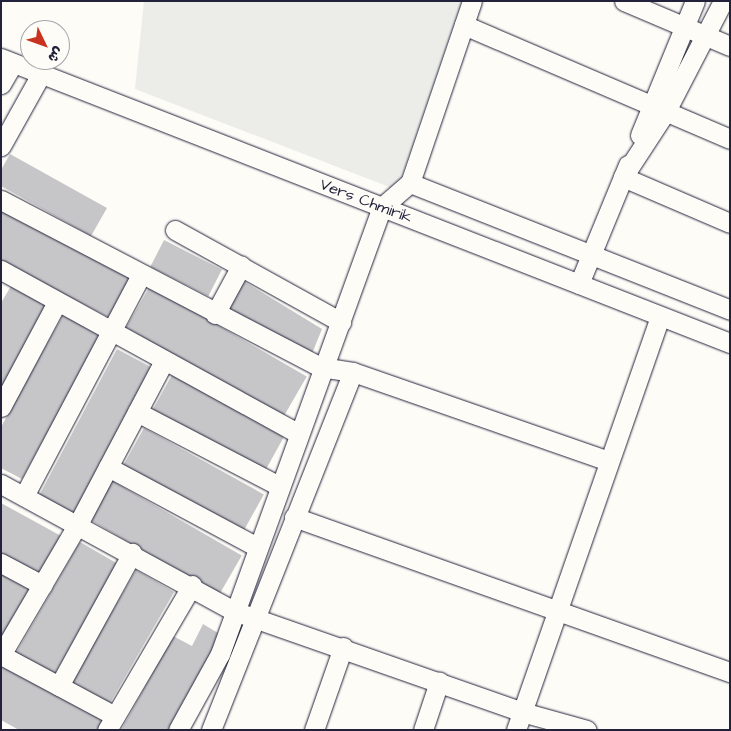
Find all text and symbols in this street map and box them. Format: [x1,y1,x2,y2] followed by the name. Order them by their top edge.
[20,20,70,70] north arrow
[43,42,68,67] text: ش
[317,175,415,227] street label: Vers Chmirik

